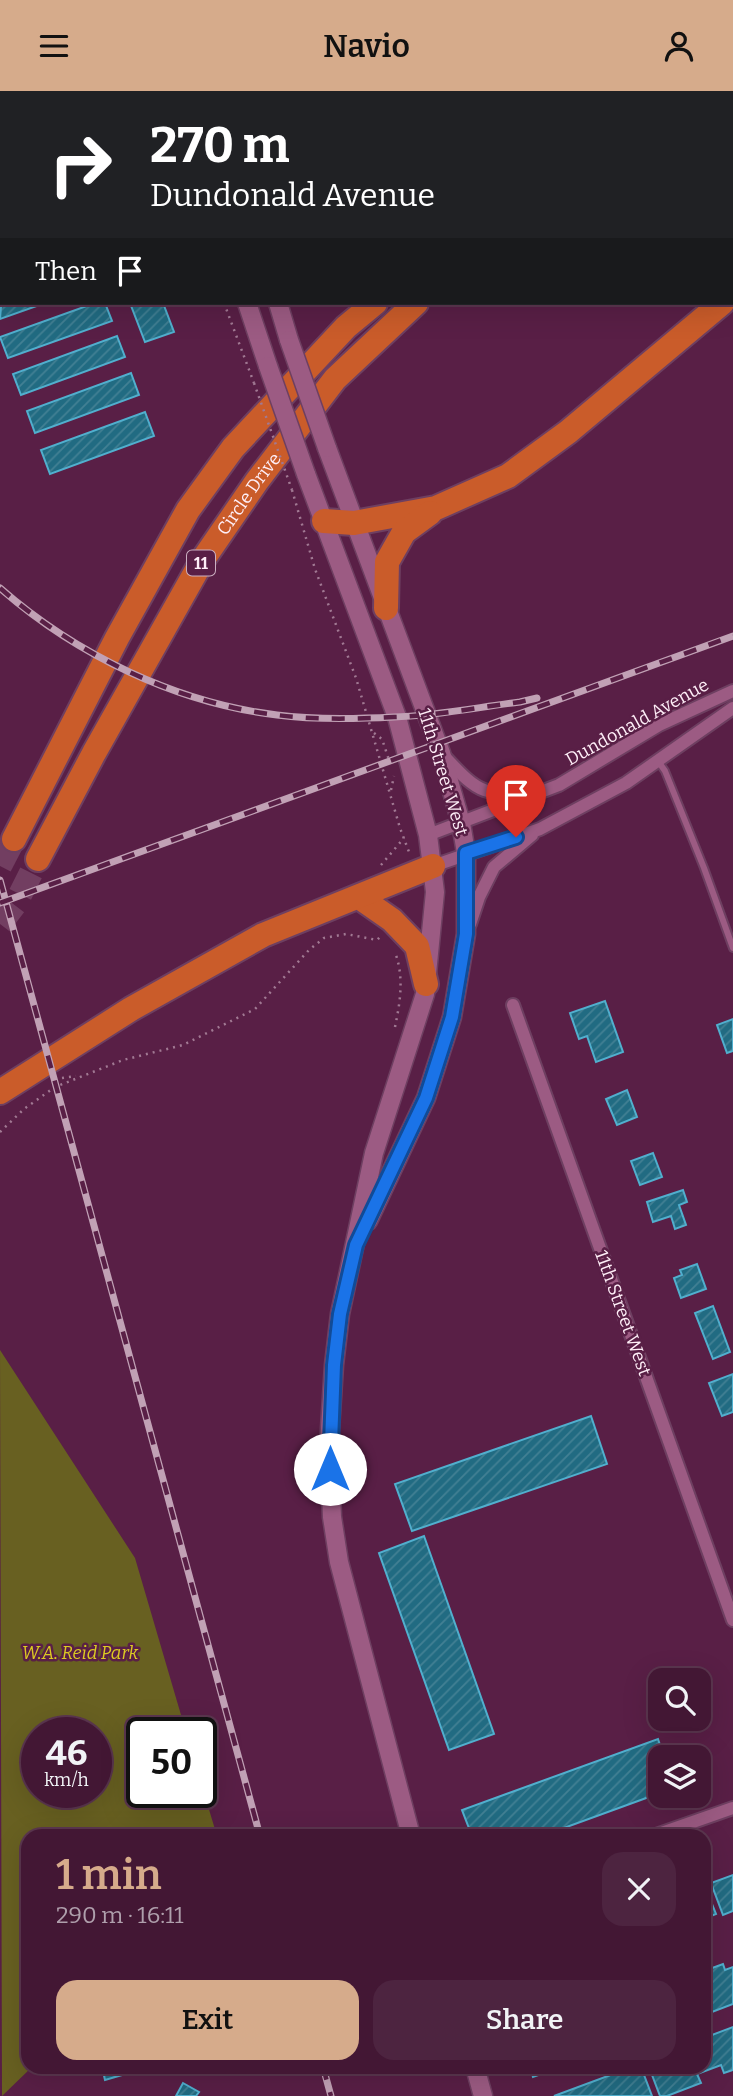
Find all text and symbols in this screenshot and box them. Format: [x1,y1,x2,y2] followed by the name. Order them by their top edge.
[35,27,73,65] icon: menu
[323,27,410,65] text: Navio
[660,27,698,65] icon: person
[150,116,290,175] text: 270 m
[35,119,126,210] icon: right
[150,176,435,214] text: Dundonald Avenue
[111,252,149,290] icon: arrive
[35,256,97,287] text: Then
[212,448,286,539] street label: Circle Drive
[187,551,215,576] road number: 11
[562,674,712,770] street label: Dundonald Avenue
[413,706,473,839] street label: 11th Street West
[486,765,546,837] pin
[497,776,535,814] icon: arrive
[590,1247,656,1379] street label: 11th Street West
[293,1432,367,1506] position arrow
[22,1642,139,1664] park label: W.A. Reid Park
[648,1668,711,1808] map controls
[648,1668,711,1731] button: search
[126,1717,217,1808] speed limit sign: 50
[45,1732,88,1774] text: 46
[648,1745,711,1808] button: layers
[44,1769,89,1791] text: km/h
[56,1850,162,1900] text: 1 min
[602,1852,676,1926] button: close
[56,1901,184,1929] text: 290 m · 16:11
[56,1980,359,2060] button: Exit
[373,1980,676,2060] button: Share

